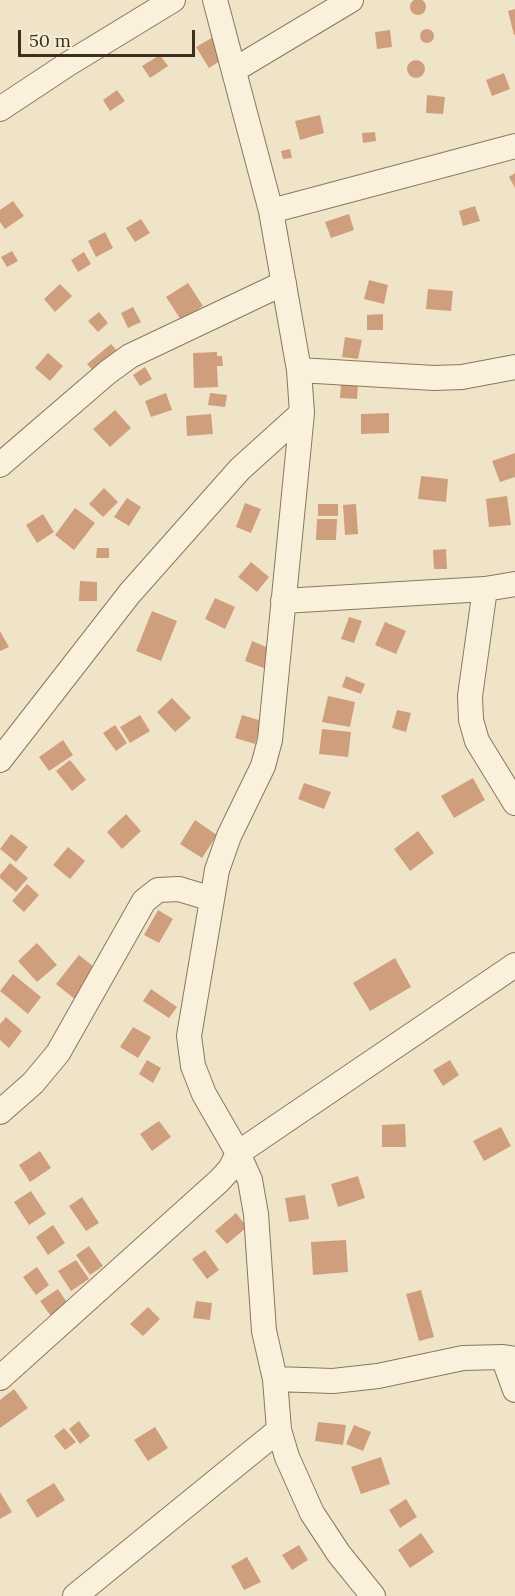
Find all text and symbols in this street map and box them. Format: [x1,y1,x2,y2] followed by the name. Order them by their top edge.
[21,18,198,56] scale bar
[29,29,71,52] text: 50 m

